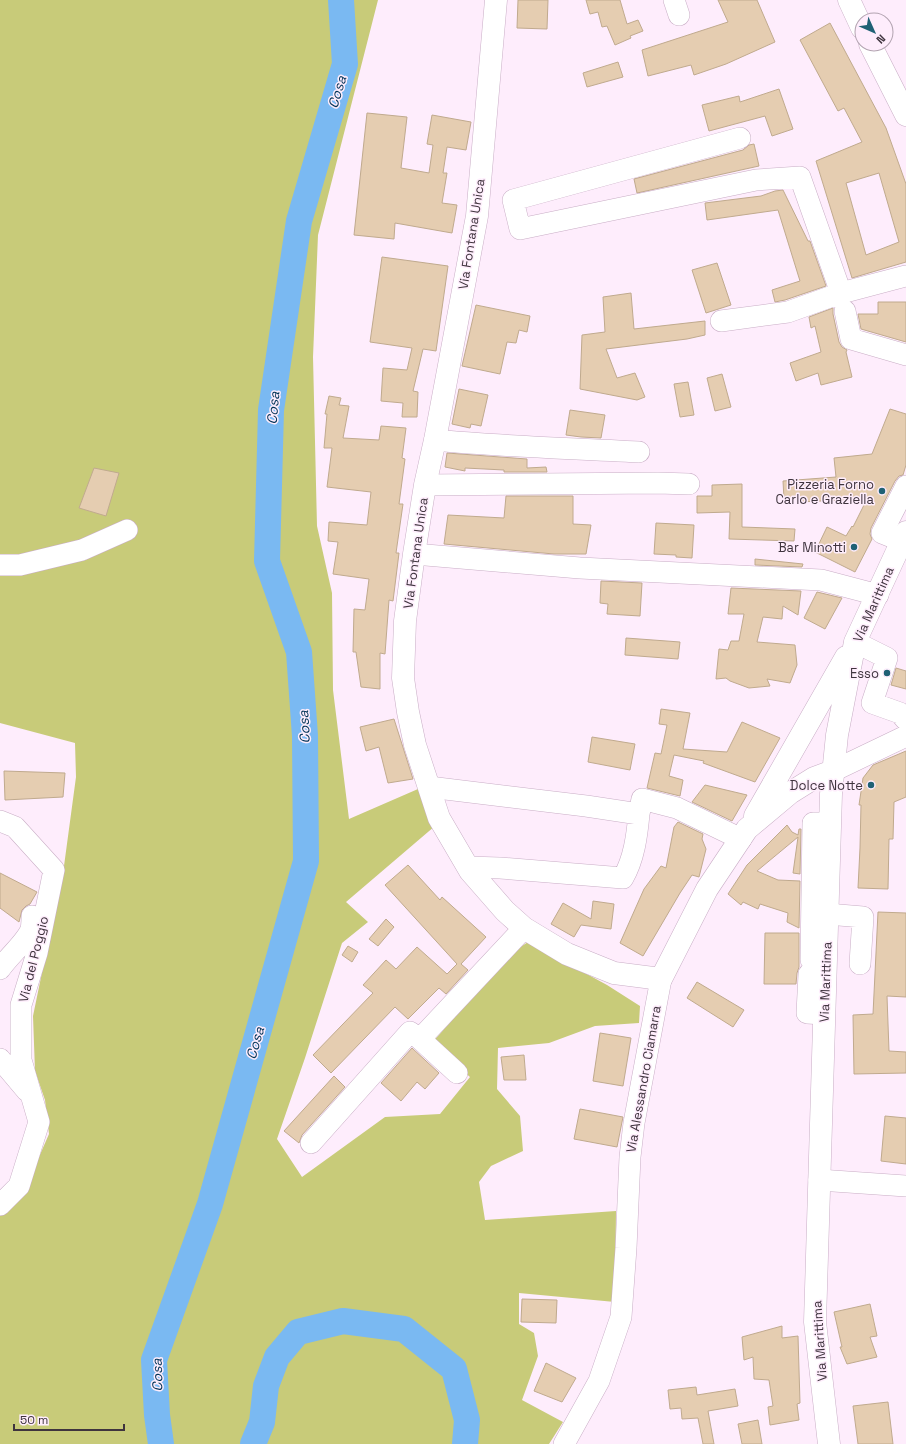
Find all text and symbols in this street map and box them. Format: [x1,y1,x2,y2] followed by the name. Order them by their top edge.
[854,12,894,52] north arrow
[874,32,889,47] text: N
[324,73,351,110] water label: Cosa
[454,177,489,291] street label: Via Fontana Unica
[263,390,283,425] water label: Cosa
[775,476,875,508] place label: Pizzeria Forno Carlo e Graziella
[877,486,887,496] marker: Pizzeria Forno Carlo e Graziella
[399,496,432,610] street label: Via Fontana Unica
[778,539,846,556] place label: Bar Minotti
[849,542,859,552] marker: Bar Minotti
[849,563,898,645] street label: Via Marittima
[850,665,879,682] place label: Esso
[882,668,892,678] marker: Esso
[294,709,314,744] water label: Cosa
[790,777,863,794] place label: Dolce Notte
[866,780,876,790] marker: Dolce Notte
[15,914,52,1004] street label: Via del Poggio
[816,941,835,1023] street label: Via Marittima
[622,1004,665,1154] street label: Via Alessandro Ciamarra
[242,1024,268,1061] water label: Cosa
[808,1300,831,1382] street label: Via Marittima
[148,1357,166,1392] water label: Cosa
[14,1406,124,1432] scale bar
[20,1412,48,1428] text: 50 m

